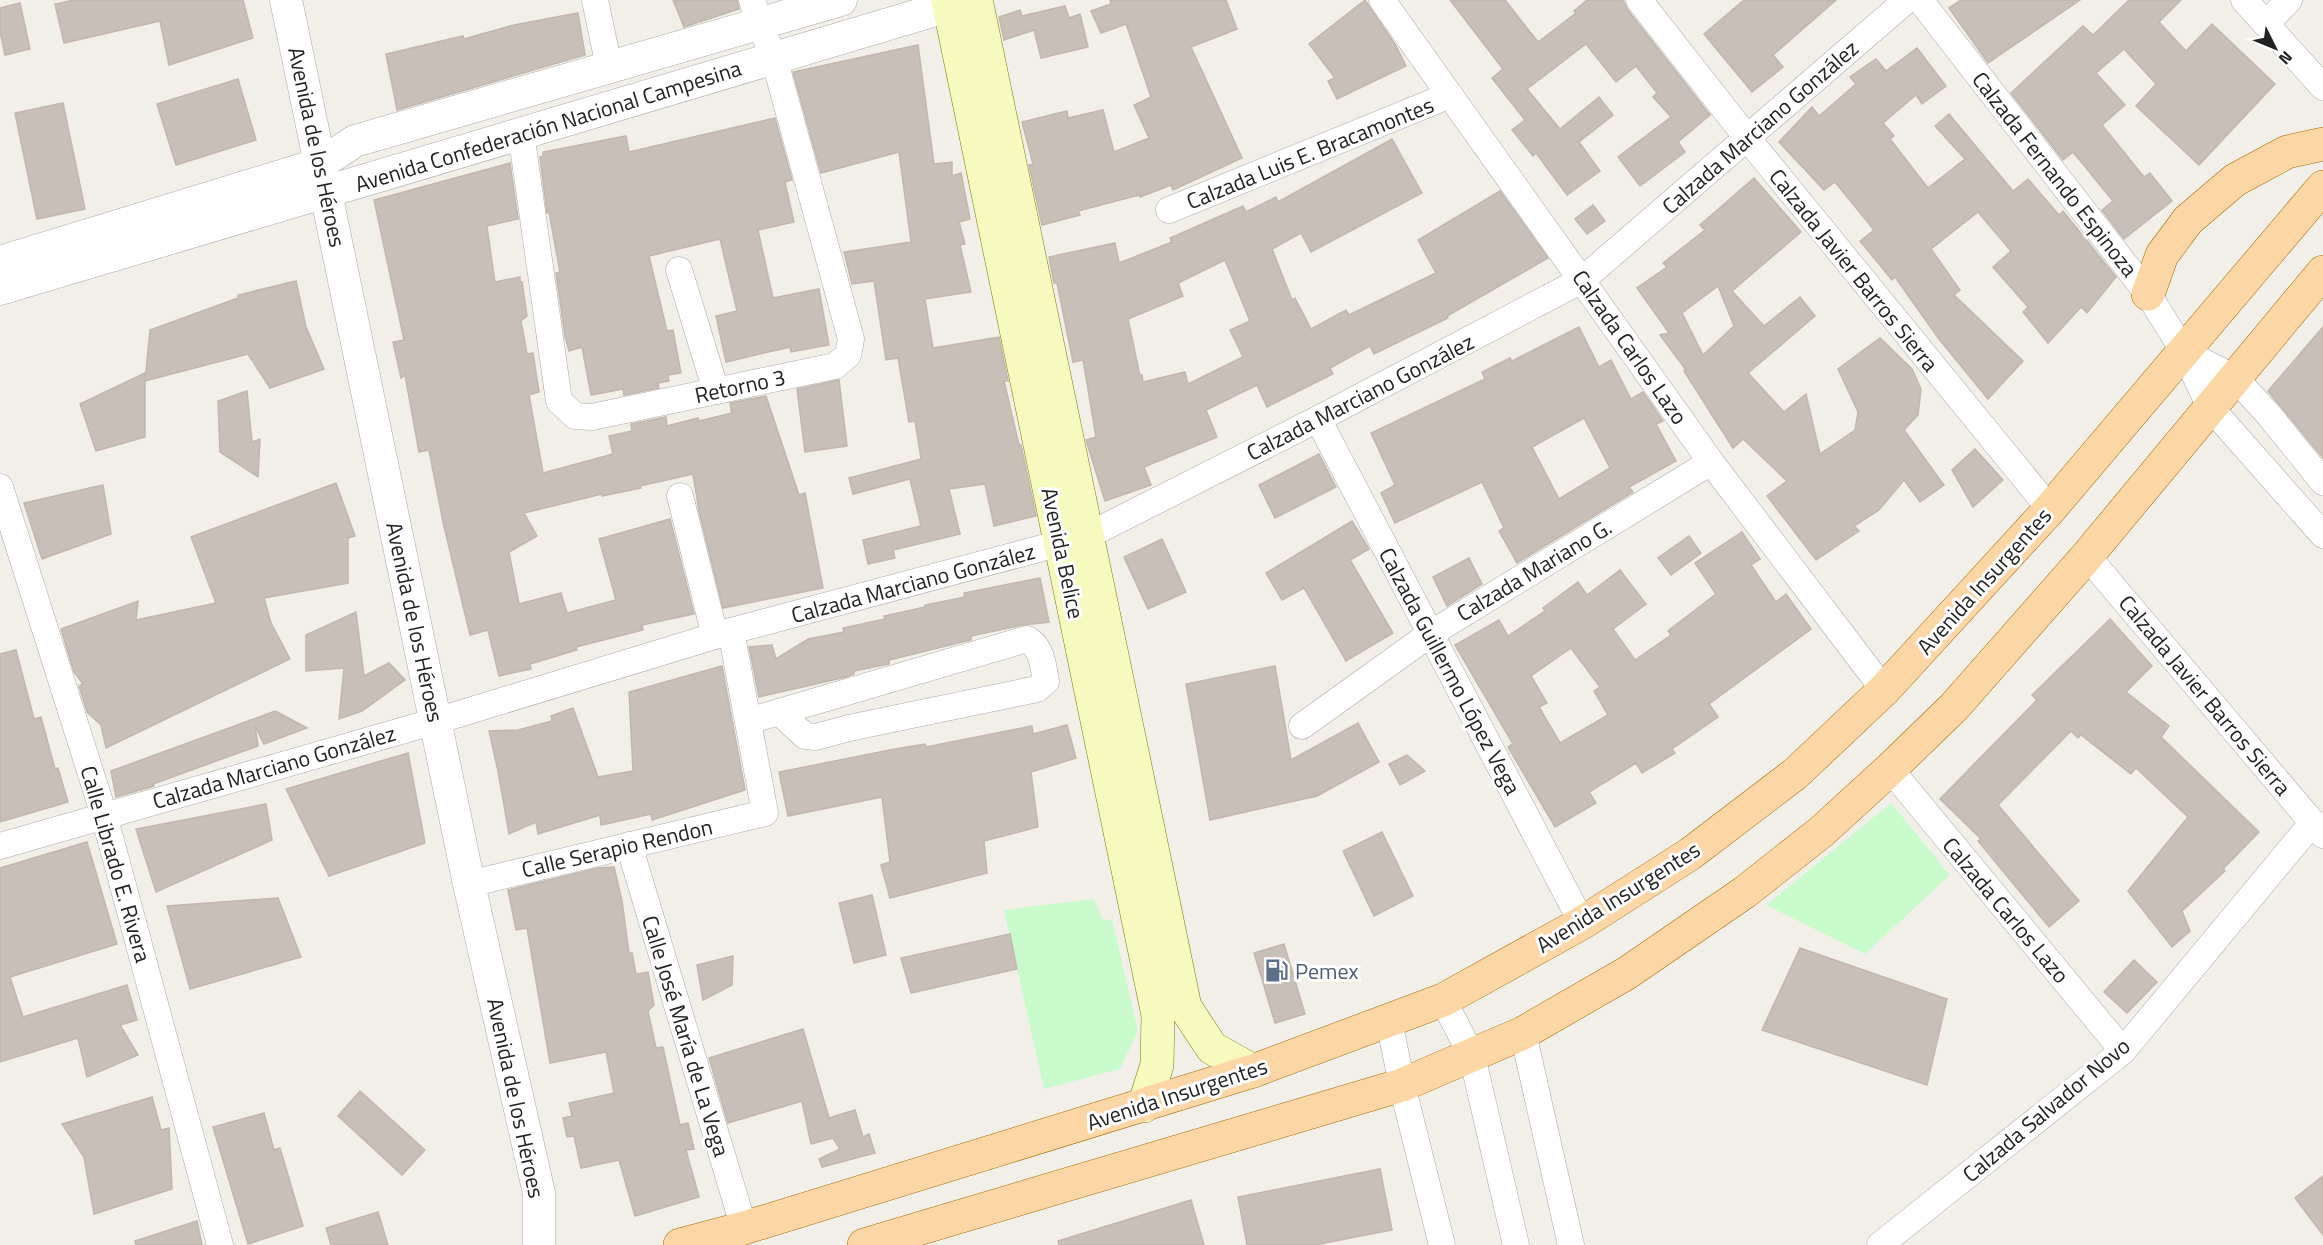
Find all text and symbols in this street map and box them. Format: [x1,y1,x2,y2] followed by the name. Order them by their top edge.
[2245,18,2305,78] north arrow
[1654,32,1866,222] street label: Calzada Marciano González
[279,44,355,250] street label: Avenida de los Héroes
[2273,46,2299,70] text: N
[351,51,745,201] street label: Avenida Confederación Nacional Campesina
[1964,64,2146,284] street label: Calzada Fernando Espinoza
[1181,88,1439,218] street label: Calzada Luis E. Bracamontes
[1761,161,1947,379] street label: Calzada Javier Barros Sierra
[1564,263,1696,431] street label: Calzada Carlos Lazo
[1240,325,1480,469] street label: Calzada Marciano González
[691,360,789,412] street label: Retorno 3
[1032,484,1094,622] street label: Avenida Belice
[1908,500,2060,662] street label: Avenida Insurgentes
[1450,510,1618,630] street label: Calzada Mariano G.
[377,519,453,725] street label: Avenida de los Héroes
[787,534,1039,632] street label: Calzada Marciano González
[1370,541,1530,801] street label: Calzada Guillermo López Vega
[2111,587,2299,803] street label: Calzada Javier Barros Sierra
[148,716,400,818] street label: Calzada Marciano González
[72,762,160,966] street label: Calle Librado E. Rivera
[518,810,716,886] street label: Calle Serapio Rendon
[1934,829,2078,991] street label: Calzada Carlos Lazo
[1529,833,1707,961] street label: Avenida Insurgentes
[633,911,739,1161] street label: Calle José María de La Vega
[1295,954,1358,988] place label: Pemex
[1264,958,1290,984] fuel station icon: Pemex
[478,995,554,1201] street label: Avenida de los Héroes
[1955,1029,2137,1191] street label: Calzada Salvador Novo
[1082,1049,1272,1139] street label: Avenida Insurgentes

